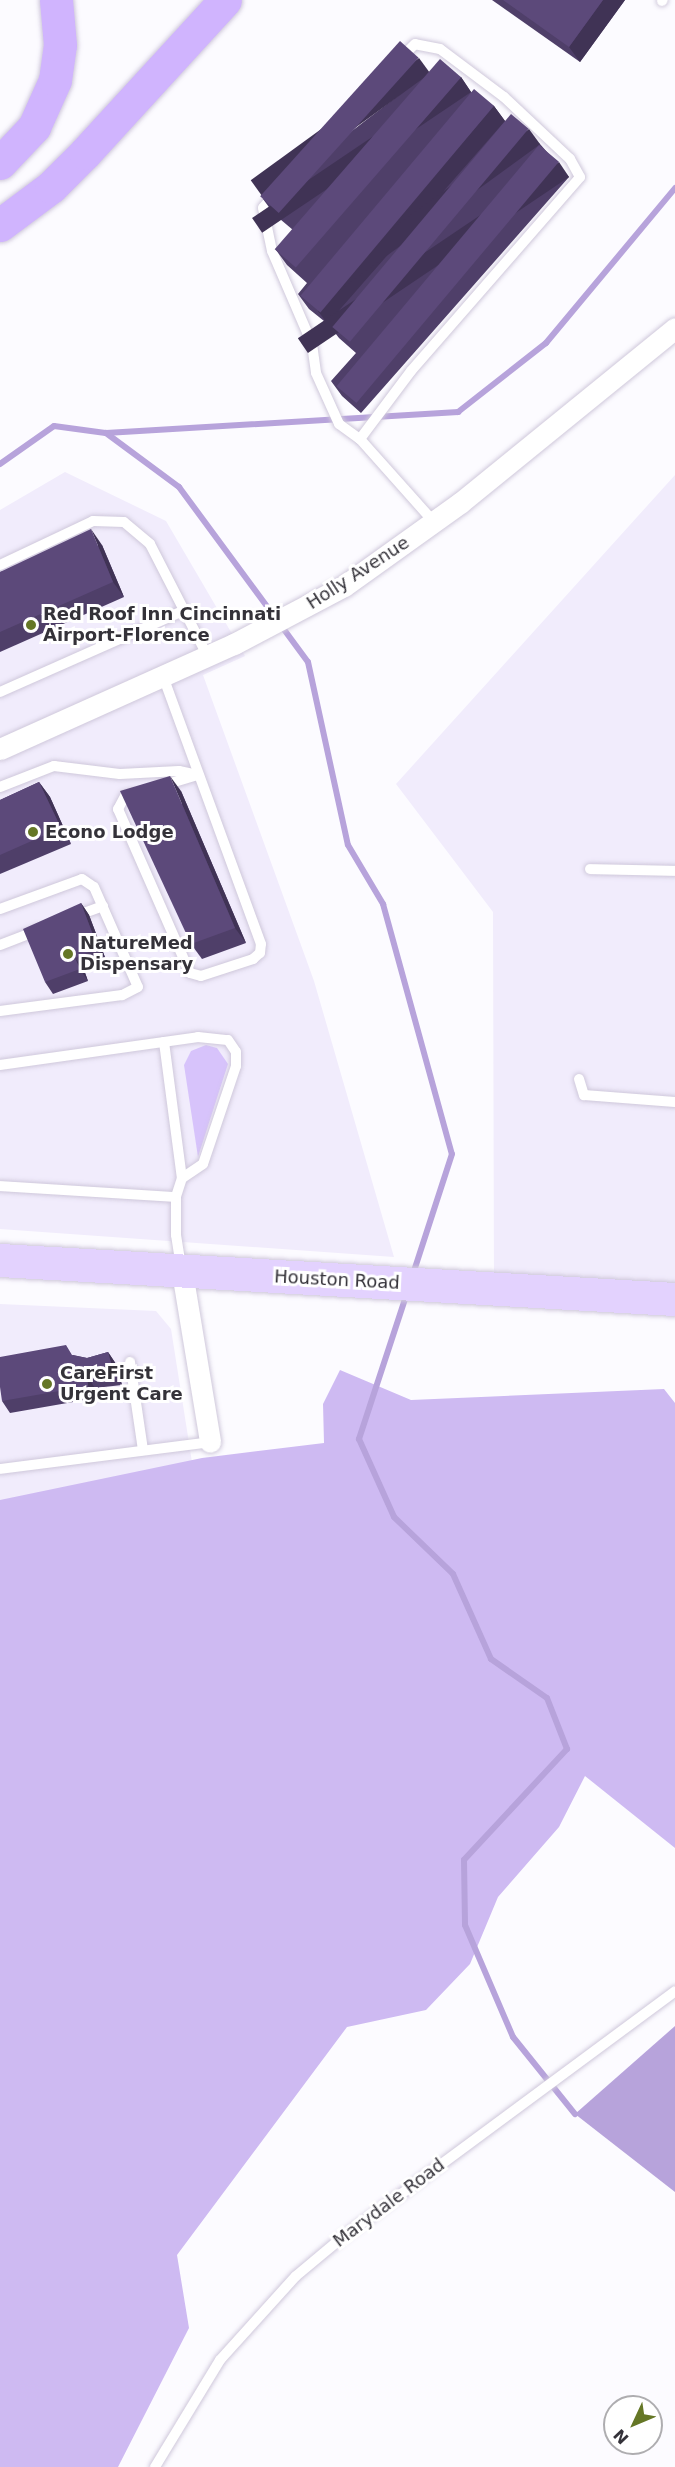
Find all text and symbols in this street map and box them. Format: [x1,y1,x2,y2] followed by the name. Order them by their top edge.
[303,532,413,614] street label: Holly Avenue
[43,604,281,646] place label: Red Roof Inn Cincinnati Airport-Florence
[24,618,38,632] marker: Red Roof Inn Cincinnati Airport-Florence
[45,821,174,843] place label: Econo Lodge
[26,825,40,839] marker: Econo Lodge
[80,933,193,976] place label: NatureMed Dispensary
[61,947,75,961] marker: NatureMed Dispensary
[274,1266,400,1294] street label: Houston Road
[60,1363,183,1406] place label: CareFirst Urgent Care
[38,1375,56,1393] marker: CareFirst Urgent Care
[329,2154,449,2252] street label: Marydale Road
[603,2395,663,2455] north arrow
[610,2425,633,2448] text: N

